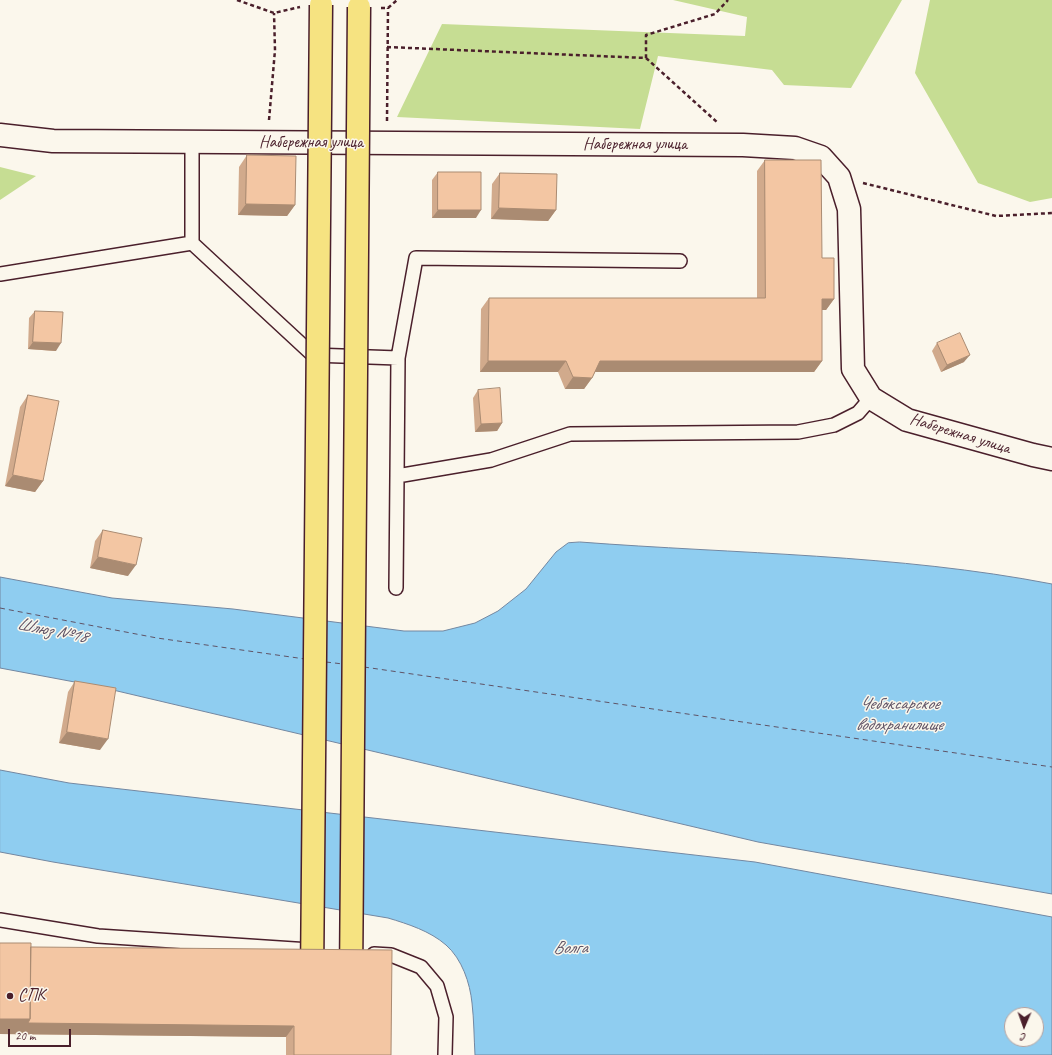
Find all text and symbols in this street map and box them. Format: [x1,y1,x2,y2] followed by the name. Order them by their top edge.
[259,133,363,153] street label: Набережная улица
[583,135,687,155] street label: Набережная улица
[907,409,1013,459] street label: Набережная улица
[15,614,89,648] water label: Шлюз №18
[856,693,942,736] water label: Чебоксарское водохранилище
[553,937,587,959] water label: Волга
[18,986,45,1006] place label: СПК
[5,991,15,1001] marker: СПК
[1004,1007,1044,1047] north arrow
[10,1021,73,1047] scale bar
[15,1028,35,1044] text: 20 m
[1021,1031,1027,1045] text: С

